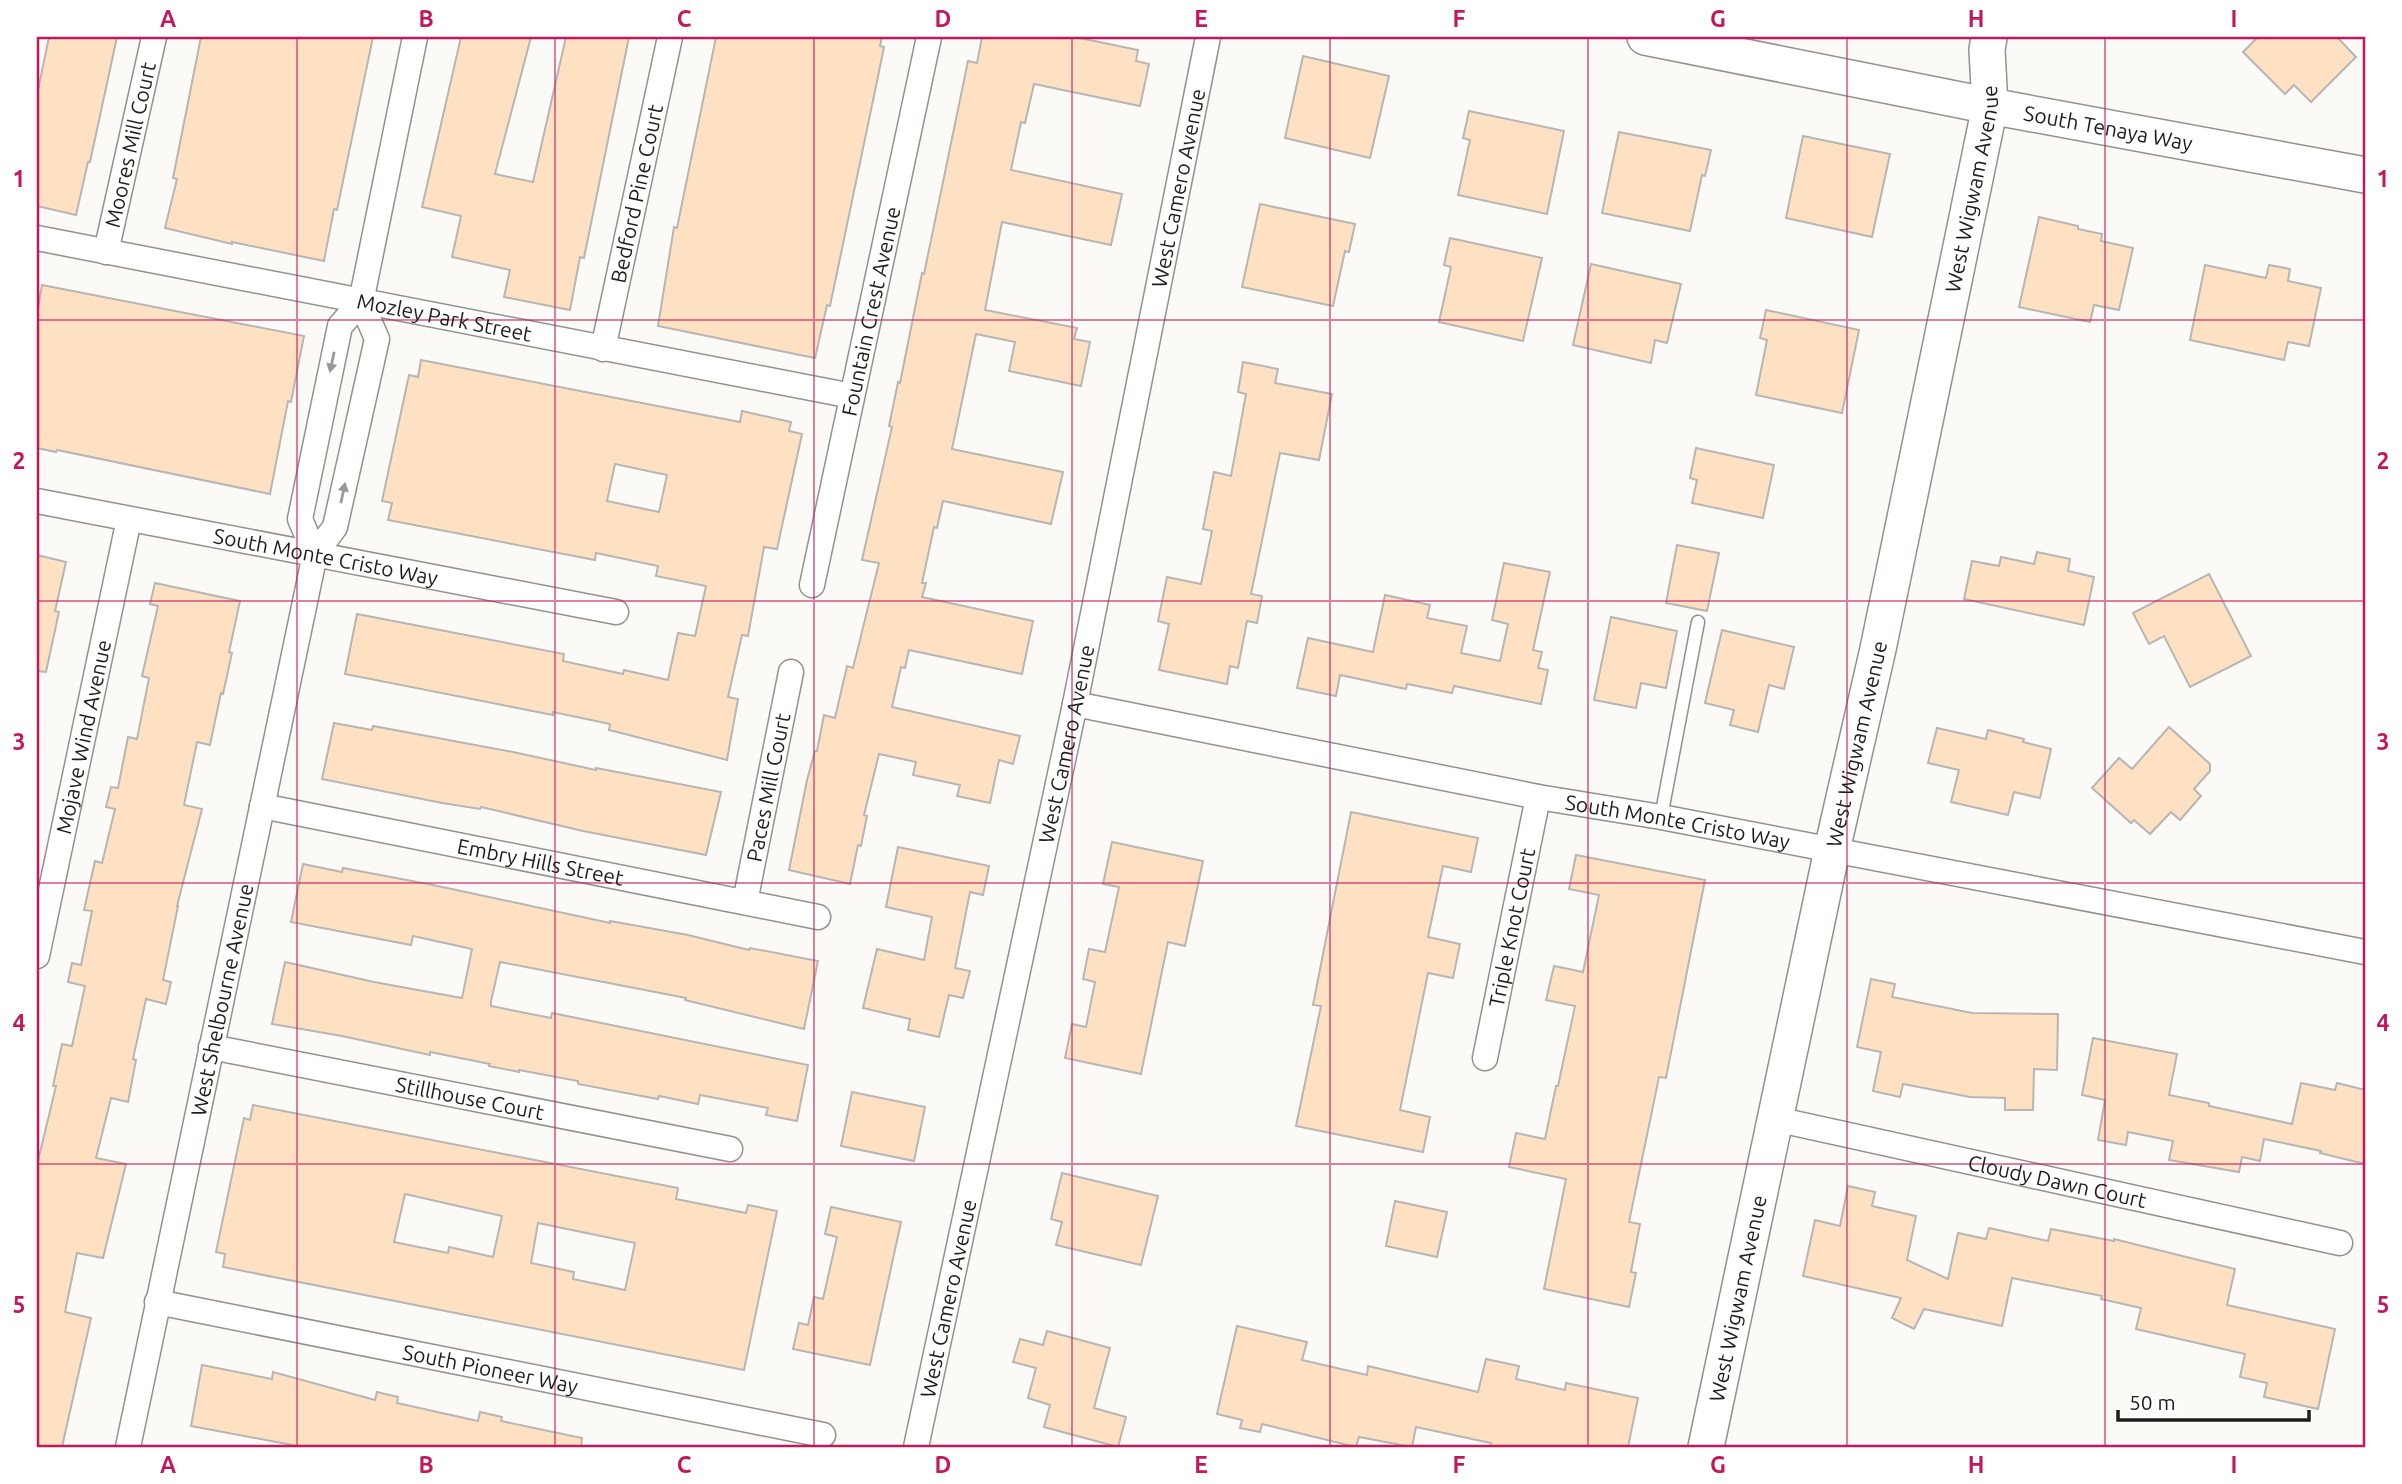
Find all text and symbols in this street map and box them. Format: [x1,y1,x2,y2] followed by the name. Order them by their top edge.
[160,6,176,31] text: A
[418,6,434,31] text: B
[677,6,692,31] text: C
[935,6,951,31] text: D
[1194,6,1208,31] text: E
[1453,6,1466,31] text: F
[1710,6,1726,31] text: G
[1968,6,1984,31] text: H
[2231,6,2237,31] text: I
[100,60,160,230] street label: Moores Mill Court
[1940,85,2002,295] street label: West Wigwam Avenue
[1146,86,1209,289] street label: West Camero Avenue
[2022,100,2194,155] street label: South Tenaya Way
[606,102,667,285] street label: Bedford Pine Court
[13,166,25,191] text: 1
[2377,166,2389,191] text: 1
[836,204,905,418] street label: Fountain Crest Avenue
[355,288,534,346] street label: Mozley Park Street
[327,351,338,373] one-way arrow
[13,448,25,473] text: 2
[2377,448,2389,473] text: 2
[337,482,348,504] one-way arrow
[212,523,440,590] street label: South Monte Cristo Way
[51,637,115,836] street label: Mojave Wind Avenue
[1821,639,1891,849] street label: West Wigwam Avenue
[1034,643,1099,845] street label: West Camero Avenue
[741,711,795,864] street label: Paces Mill Court
[13,729,25,754] text: 3
[2377,729,2389,754] text: 3
[1564,790,1792,853] street label: South Monte Cristo Way
[455,833,626,890] street label: Embry Hills Street
[1484,846,1539,1009] street label: Triple Knot Court
[186,881,258,1118] street label: West Shelbourne Avenue
[13,1010,26,1035] text: 4
[2377,1010,2390,1035] text: 4
[394,1072,546,1124] street label: Stillhouse Court
[1966,1150,2149,1212] street label: Cloudy Dawn Court
[1704,1193,1771,1404] street label: West Wigwam Avenue
[915,1197,981,1400] street label: West Camero Avenue
[13,1292,25,1317] text: 5
[2377,1292,2389,1317] text: 5
[401,1339,580,1398] street label: South Pioneer Way
[2118,1379,2309,1423] scale bar
[2129,1390,2176,1414] text: 50 m
[160,1452,176,1477] text: A
[418,1452,434,1477] text: B
[677,1452,692,1477] text: C
[935,1452,951,1477] text: D
[1194,1452,1208,1477] text: E
[1453,1452,1466,1477] text: F
[1710,1452,1726,1477] text: G
[1968,1452,1984,1477] text: H
[2231,1452,2237,1477] text: I

